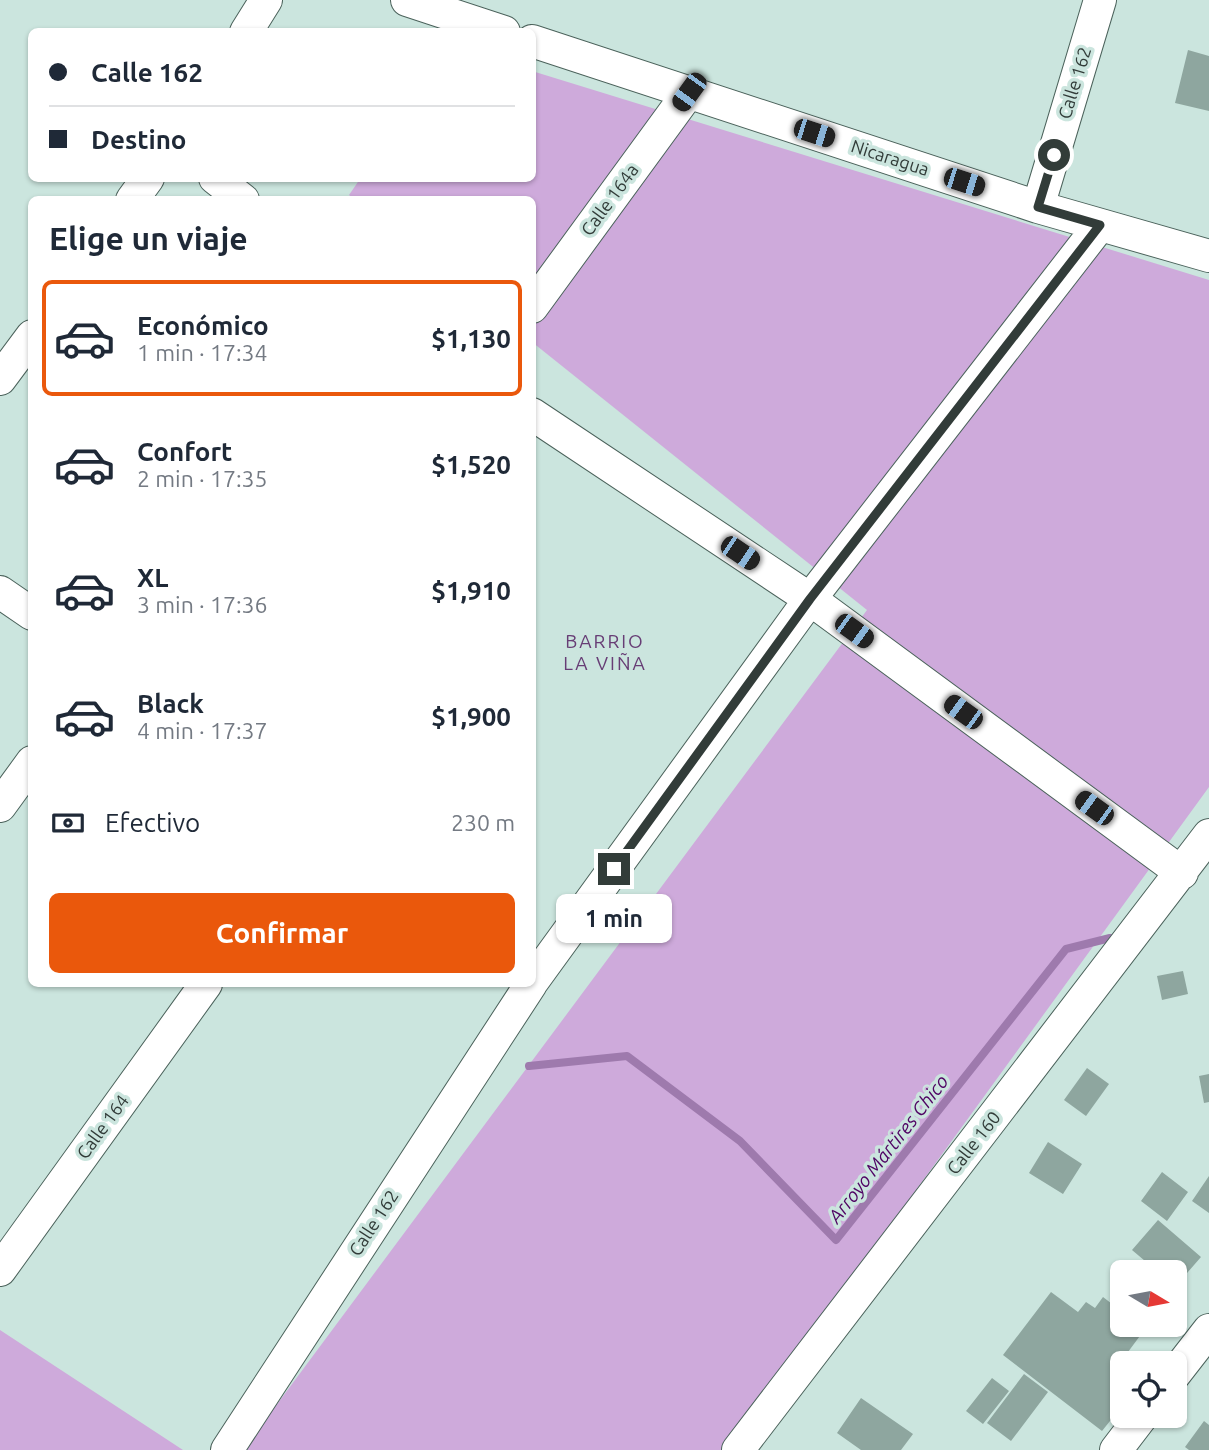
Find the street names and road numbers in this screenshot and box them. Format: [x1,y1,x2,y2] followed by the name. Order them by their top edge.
[1054,44,1094,121] street label: Calle 162
[849,135,932,179] street label: Nicaragua
[577,160,642,239] street label: Calle 164a
[72,1090,132,1162] street label: Calle 164
[942,1107,1004,1178] street label: Calle 160
[345,1186,402,1259] street label: Calle 162

